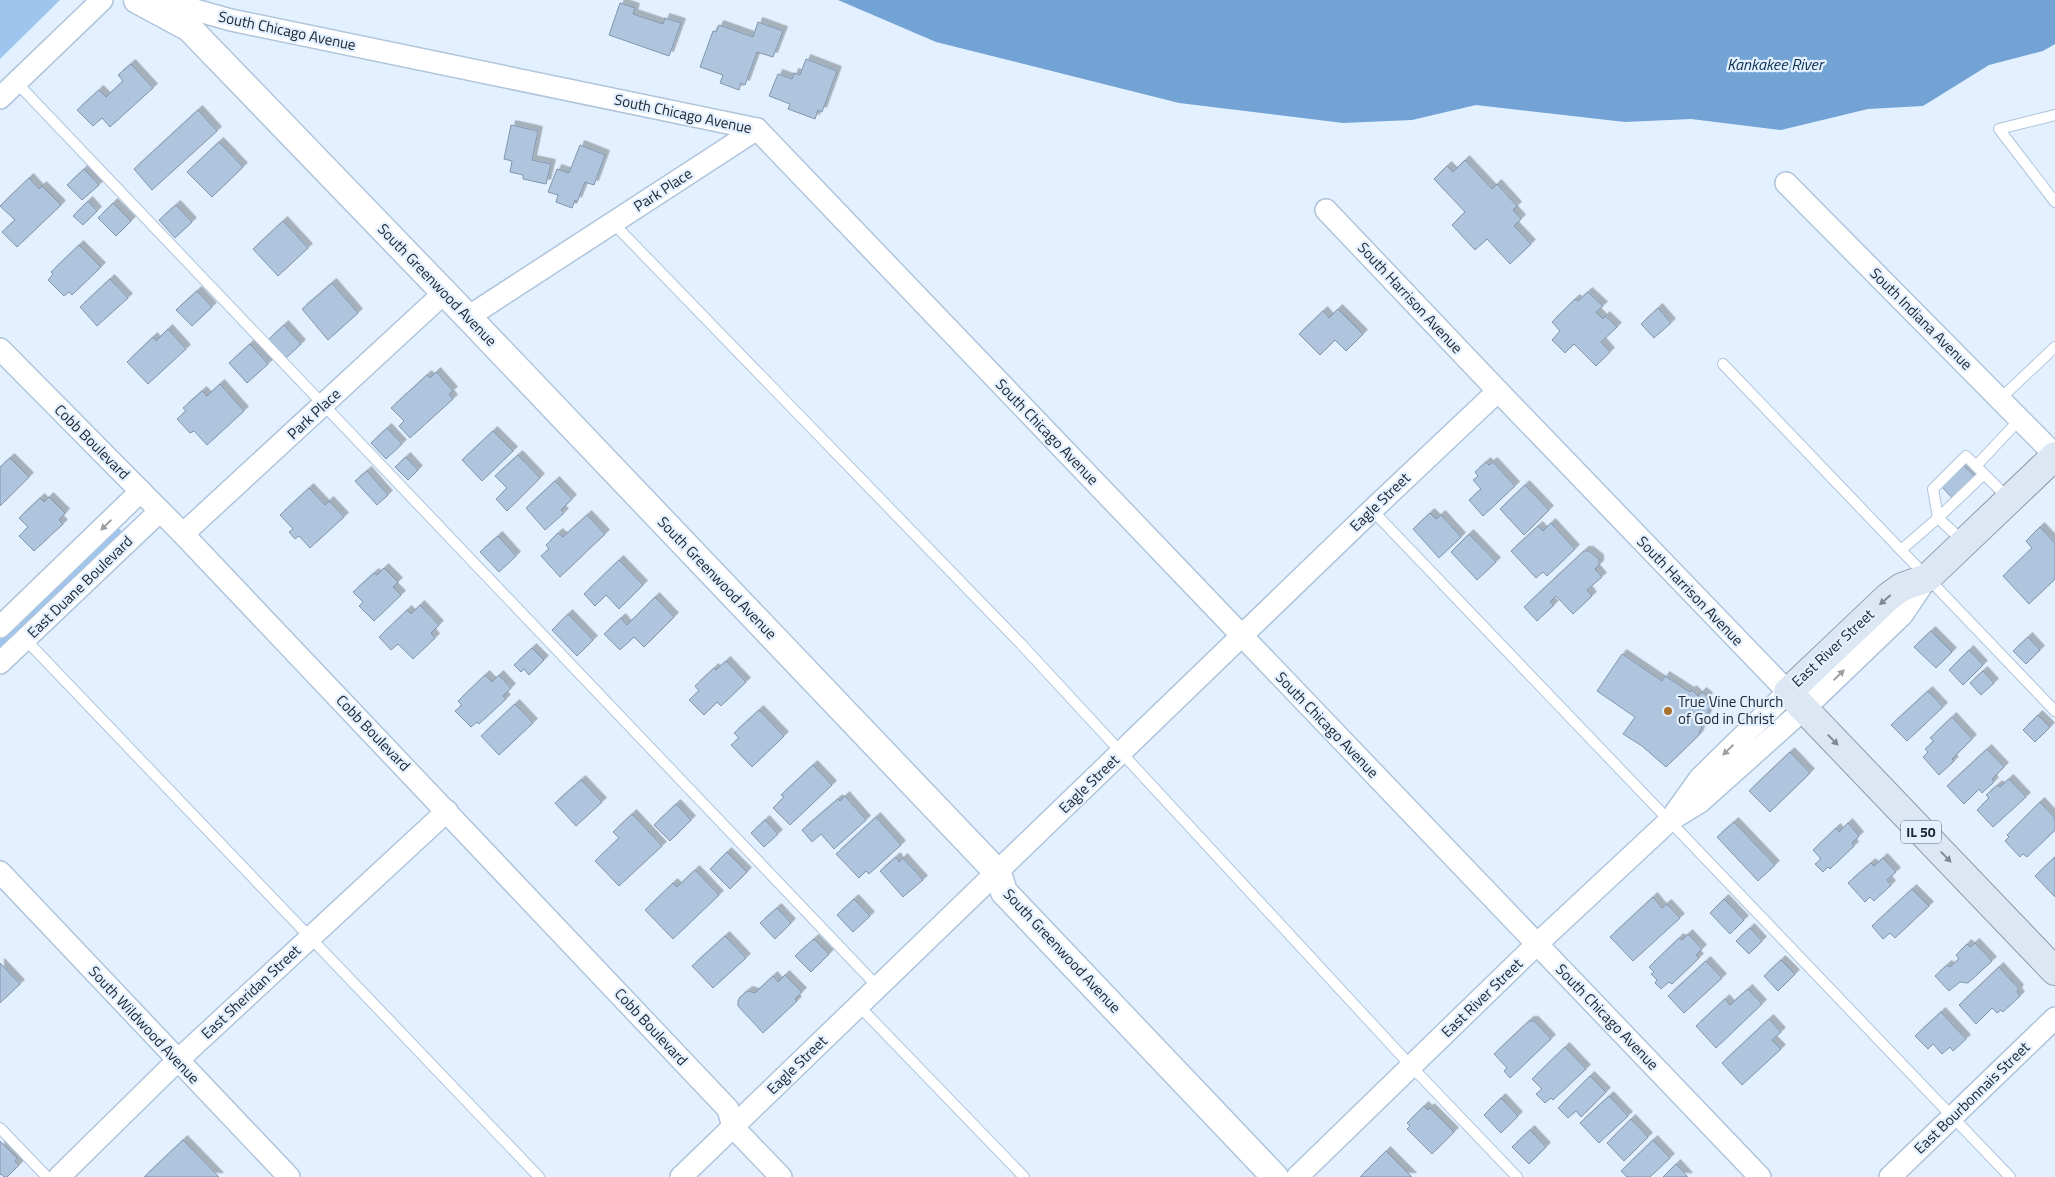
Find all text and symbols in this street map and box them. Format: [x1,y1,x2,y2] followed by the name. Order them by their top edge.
[216,5,358,56] street label: South Chicago Avenue
[1727,52,1825,76] water label: Kankakee River
[612,88,754,139] street label: South Chicago Avenue
[629,162,697,217] street label: Park Place
[372,218,502,351] street label: South Greenwood Avenue
[1352,237,1468,359] street label: South Harrison Avenue
[1865,262,1978,375] street label: South Indiana Avenue
[990,373,1104,490] street label: South Chicago Avenue
[282,383,346,445] street label: Park Place
[49,399,135,485] street label: Cobb Boulevard
[1344,466,1416,536] street label: Eagle Street
[652,511,782,644] street label: South Greenwood Avenue
[100,519,112,531] one-way arrow
[22,530,138,643] street label: East Duane Boulevard
[1632,530,1749,651] street label: South Harrison Avenue
[1879,594,1891,606] one-way arrow
[1786,603,1880,692] street label: East River Street
[1270,666,1384,783] street label: South Chicago Avenue
[1833,669,1845,681] one-way arrow
[331,689,416,776] street label: Cobb Boulevard
[1678,690,1783,730] place label: True Vine Church of God in Christ
[1662,705,1674,717] marker: True Vine Church of God in Christ
[1827,733,1839,745] one-way arrow
[1722,744,1734,756] one-way arrow
[1053,748,1125,818] street label: Eagle Street
[1901,820,1941,844] road number: IL 50
[1940,851,1952,863] one-way arrow
[998,883,1126,1018] street label: South Greenwood Avenue
[196,939,306,1044] street label: East Sheridan Street
[1436,952,1528,1043] street label: East River Street
[1550,958,1664,1075] street label: South Chicago Avenue
[83,961,205,1089] street label: South Wildwood Avenue
[609,983,693,1071] street label: Cobb Boulevard
[761,1029,833,1099] street label: Eagle Street
[1909,1036,2035,1159] street label: East Bourbonnais Street

